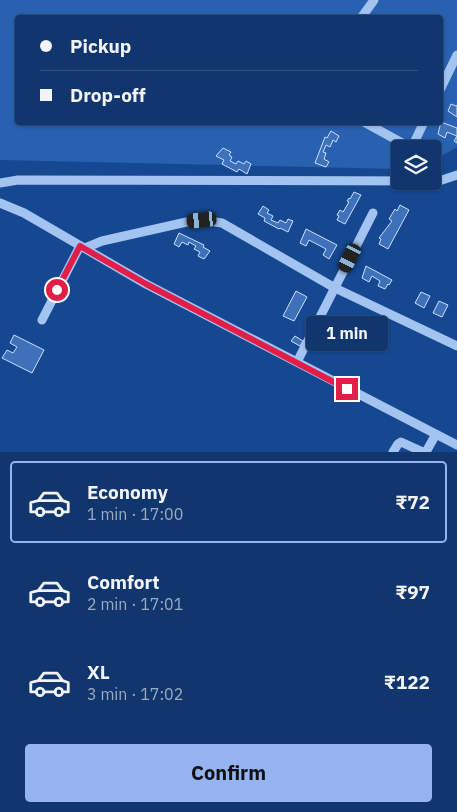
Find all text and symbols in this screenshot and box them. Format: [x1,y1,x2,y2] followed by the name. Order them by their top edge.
[70,34,131,58] text: Pickup
[70,83,146,107] text: Drop-off
[391,140,441,190] map controls
[391,140,441,190] button: layers
[186,211,217,229] car
[336,241,363,275] car
[46,279,68,301] route start
[306,316,388,352] callout: 1 min
[326,323,368,343] text: 1 min
[336,378,358,400] route end
[27,480,72,525] icon: car
[87,480,168,504] text: Economy
[395,490,430,514] text: ₹72
[87,504,183,524] text: 1 min · 17:00
[27,570,72,615] icon: car
[87,570,160,594] text: Comfort
[395,580,430,604] text: ₹97
[87,594,183,614] text: 2 min · 17:01
[27,660,72,705] icon: car
[87,660,110,684] text: XL
[384,670,430,694] text: ₹122
[87,684,183,704] text: 3 min · 17:02
[25,744,432,802] button: Confirm

